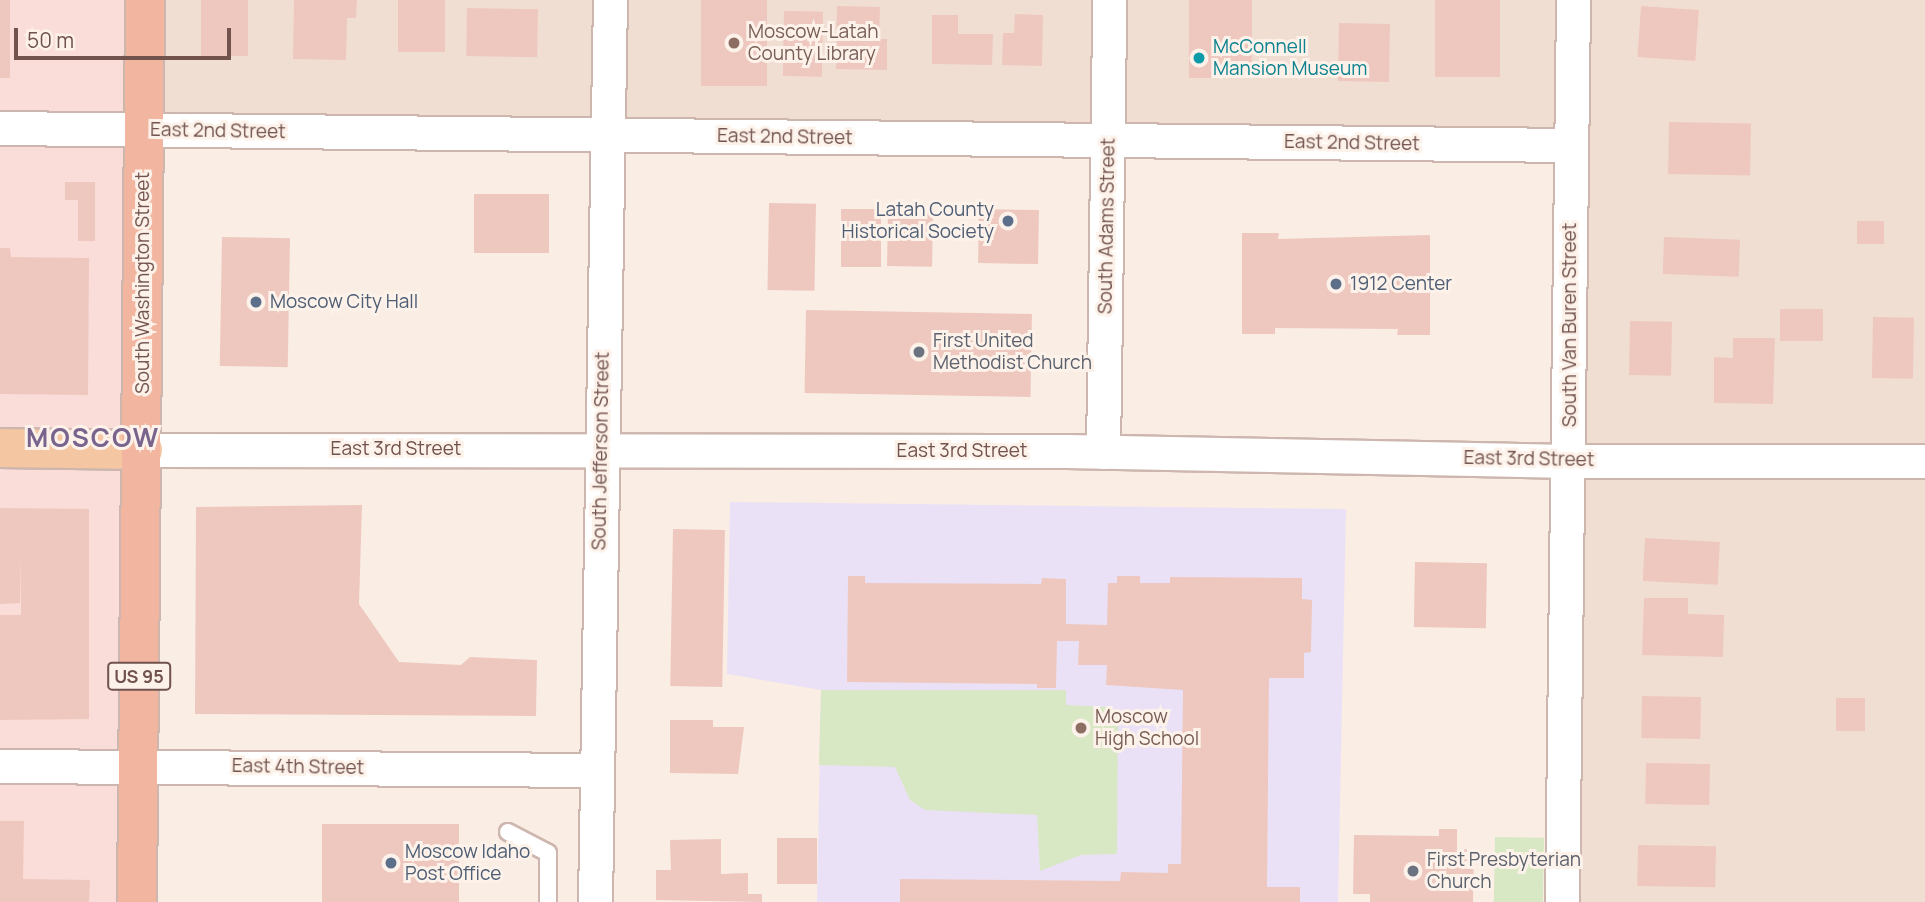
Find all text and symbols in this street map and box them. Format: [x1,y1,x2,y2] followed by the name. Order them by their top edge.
[18,14,234,58] scale bar
[748,21,878,65] place label: Moscow-Latah County Library
[27,26,74,54] text: 50 m
[726,35,742,51] marker: Moscow-Latah County Library
[1213,36,1367,80] place label: McConnell Mansion Museum
[1191,50,1207,66] marker: McConnell Mansion Museum
[150,118,286,144] street label: East 2nd Street
[717,124,853,150] street label: East 2nd Street
[1284,130,1420,156] street label: East 2nd Street
[1094,138,1120,314] street label: South Adams Street
[132,172,154,394] street label: South Washington Street
[842,199,994,243] place label: Latah County Historical Society
[1000,213,1016,229] marker: Latah County Historical Society
[1559,223,1581,427] street label: South Van Buren Street
[1350,273,1452,295] place label: 1912 Center
[1328,276,1344,292] marker: 1912 Center
[270,291,418,313] place label: Moscow City Hall
[248,294,264,310] marker: Moscow City Hall
[933,330,1092,374] place label: First United Methodist Church
[911,344,927,360] marker: First United Methodist Church
[588,351,614,551] street label: South Jefferson Street
[27,422,159,454] district label: MOSCOW
[331,438,461,460] street label: East 3rd Street
[897,440,1027,462] street label: East 3rd Street
[1463,446,1595,472] street label: East 3rd Street
[106,662,172,690] road number: US 95
[1095,706,1199,750] place label: Moscow High School
[1073,720,1089,736] marker: Moscow High School
[232,754,364,780] street label: East 4th Street
[405,841,530,885] place label: Moscow Idaho Post Office
[1427,849,1581,893] place label: First Presbyterian Church
[383,855,399,871] marker: Moscow Idaho Post Office
[1405,863,1421,879] marker: First Presbyterian Church

